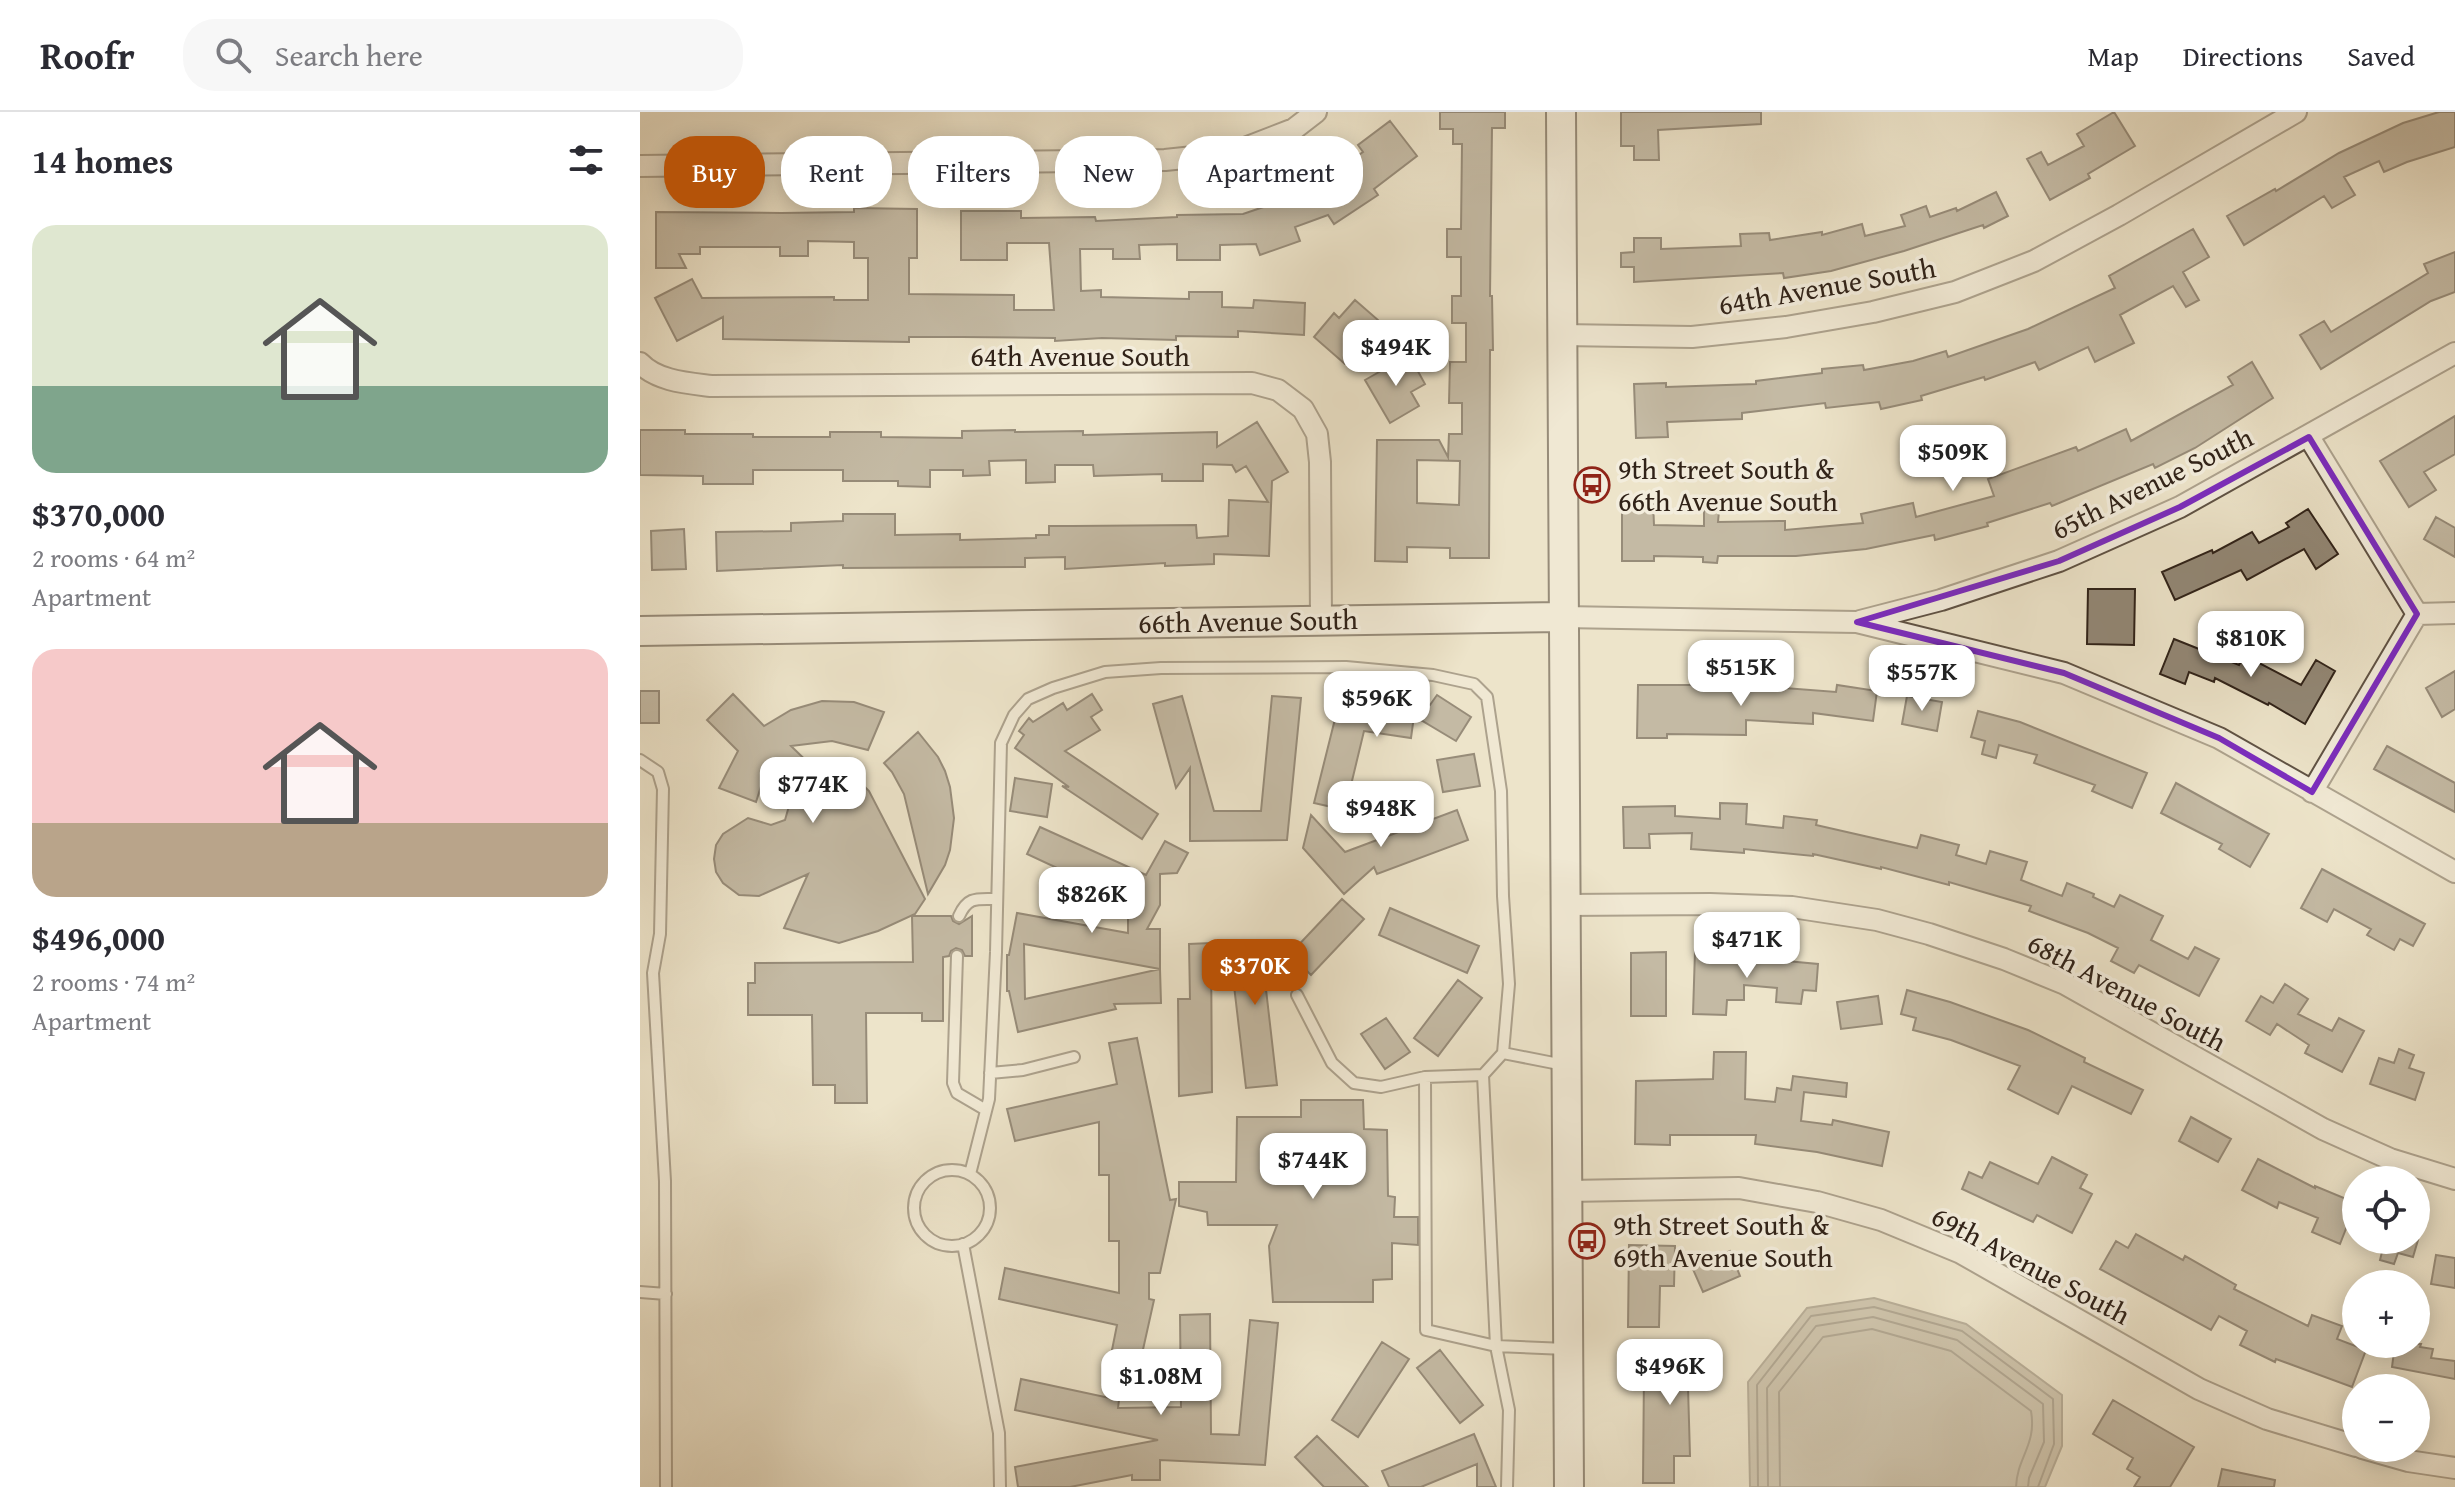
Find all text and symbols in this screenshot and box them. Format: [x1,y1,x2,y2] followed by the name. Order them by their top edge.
[183,19,743,91] search box
[40,27,135,83] text: Roofr
[211,33,255,77] icon: search
[275,33,423,77] text: Search here
[2087,35,2139,76] text: Map
[2183,35,2303,76] text: Directions
[2347,35,2415,76] text: Saved
[32,136,173,185] text: 14 homes
[664,136,765,208] chip: Buy
[781,136,892,208] chip: Rent
[908,136,1039,208] chip: Filters
[1055,136,1162,208] chip: New
[1178,136,1363,208] chip: Apartment
[564,138,608,182] icon: filters
[1715,246,1939,325] street label: 64th Avenue South
[248,277,392,421] icon: home
[1340,320,1452,388] pin: $494K
[1361,326,1431,365] text: $494K
[970,335,1190,376] street label: 64th Avenue South
[2044,416,2260,549] street label: 65th Avenue South
[1897,425,2009,493] pin: $509K
[1918,431,1988,470] text: $509K
[1618,448,1838,521] place label: 9th Street South & 66th Avenue South
[1573,466,1611,504] bus stop icon: 9th Street South & 66th Avenue South
[32,489,165,538] text: $370,000
[32,538,195,577] text: 2 rooms · 64 m²
[32,577,151,616] text: Apartment
[1138,598,1358,643] street label: 66th Avenue South
[2195,611,2307,679] pin: $810K
[2216,617,2286,656] text: $810K
[1685,640,1797,708] pin: $515K
[1866,645,1978,713] pin: $557K
[1706,646,1776,685] text: $515K
[1887,651,1957,690] text: $557K
[1321,671,1433,739] pin: $596K
[1342,677,1412,716] text: $596K
[248,701,392,845] icon: home
[757,757,869,825] pin: $774K
[778,763,848,802] text: $774K
[1325,781,1437,849] pin: $948K
[1346,787,1416,826] text: $948K
[1036,867,1148,935] pin: $826K
[1057,873,1127,912] text: $826K
[1691,912,1803,980] pin: $471K
[32,913,165,962] text: $496,000
[1712,918,1782,957] text: $471K
[2021,922,2234,1061] street label: 68th Avenue South
[1199,939,1311,1007] pin: $370K
[1220,945,1290,984] text: $370K
[32,962,195,1001] text: 2 rooms · 74 m²
[32,1001,151,1040] text: Apartment
[1257,1133,1369,1201] pin: $744K
[1278,1139,1348,1178] text: $744K
[2342,1166,2430,1462] map controls
[2342,1166,2430,1254] button: locate
[1925,1195,2138,1334] street label: 69th Avenue South
[1613,1204,1833,1277] place label: 9th Street South & 69th Avenue South
[1568,1222,1606,1260] bus stop icon: 9th Street South & 69th Avenue South
[2342,1270,2430,1358] button: +
[1614,1339,1726,1407] pin: $496K
[1635,1345,1705,1384] text: $496K
[1096,1349,1226,1417] pin: $1.08M
[1119,1355,1203,1394] text: $1.08M
[2342,1374,2430,1462] button: −

